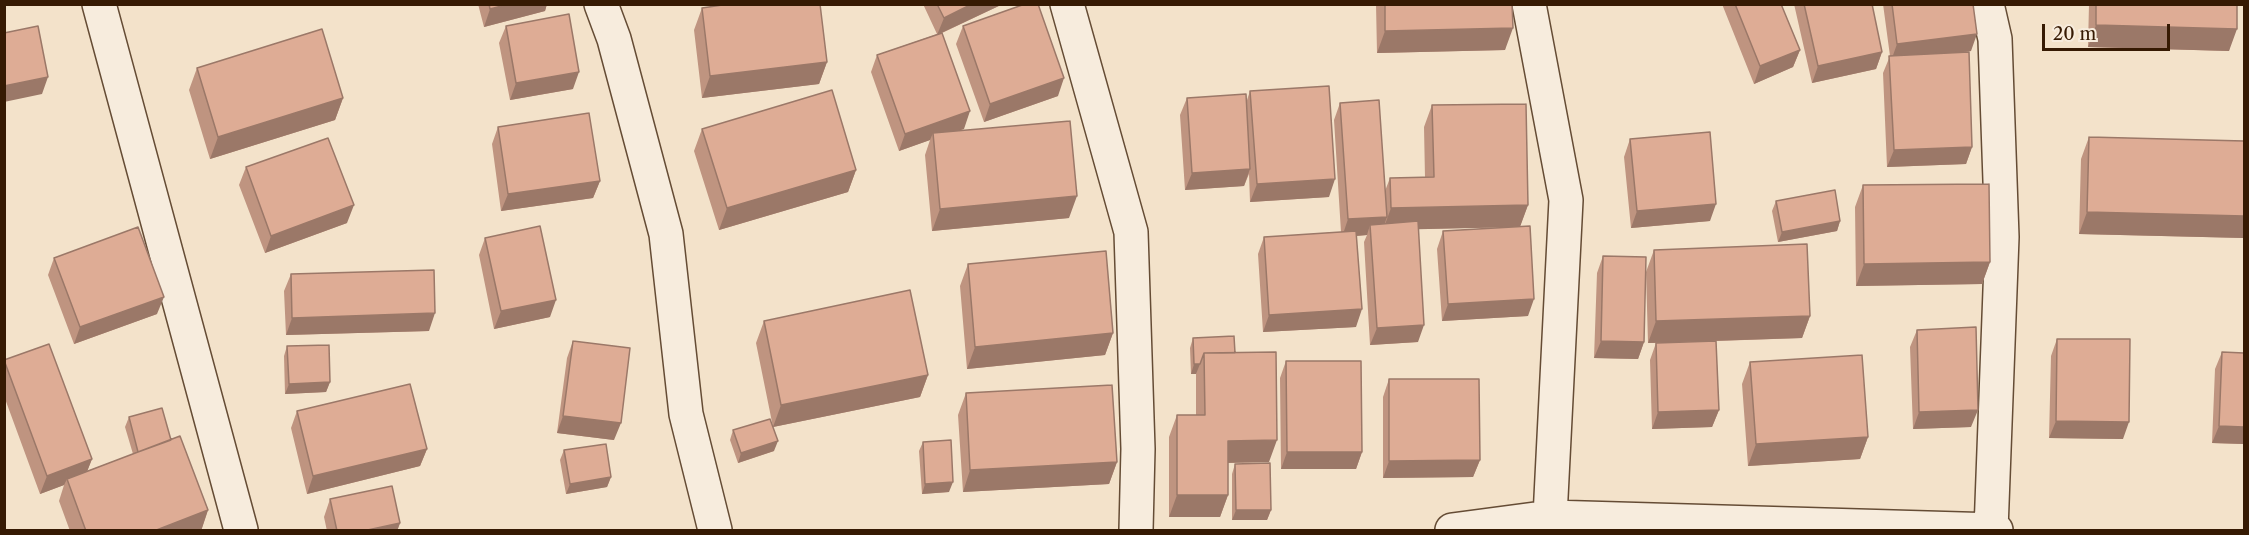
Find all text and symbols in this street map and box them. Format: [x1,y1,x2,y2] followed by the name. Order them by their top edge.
[2045,12,2172,50] scale bar
[2053,23,2096,45] text: 20 m

